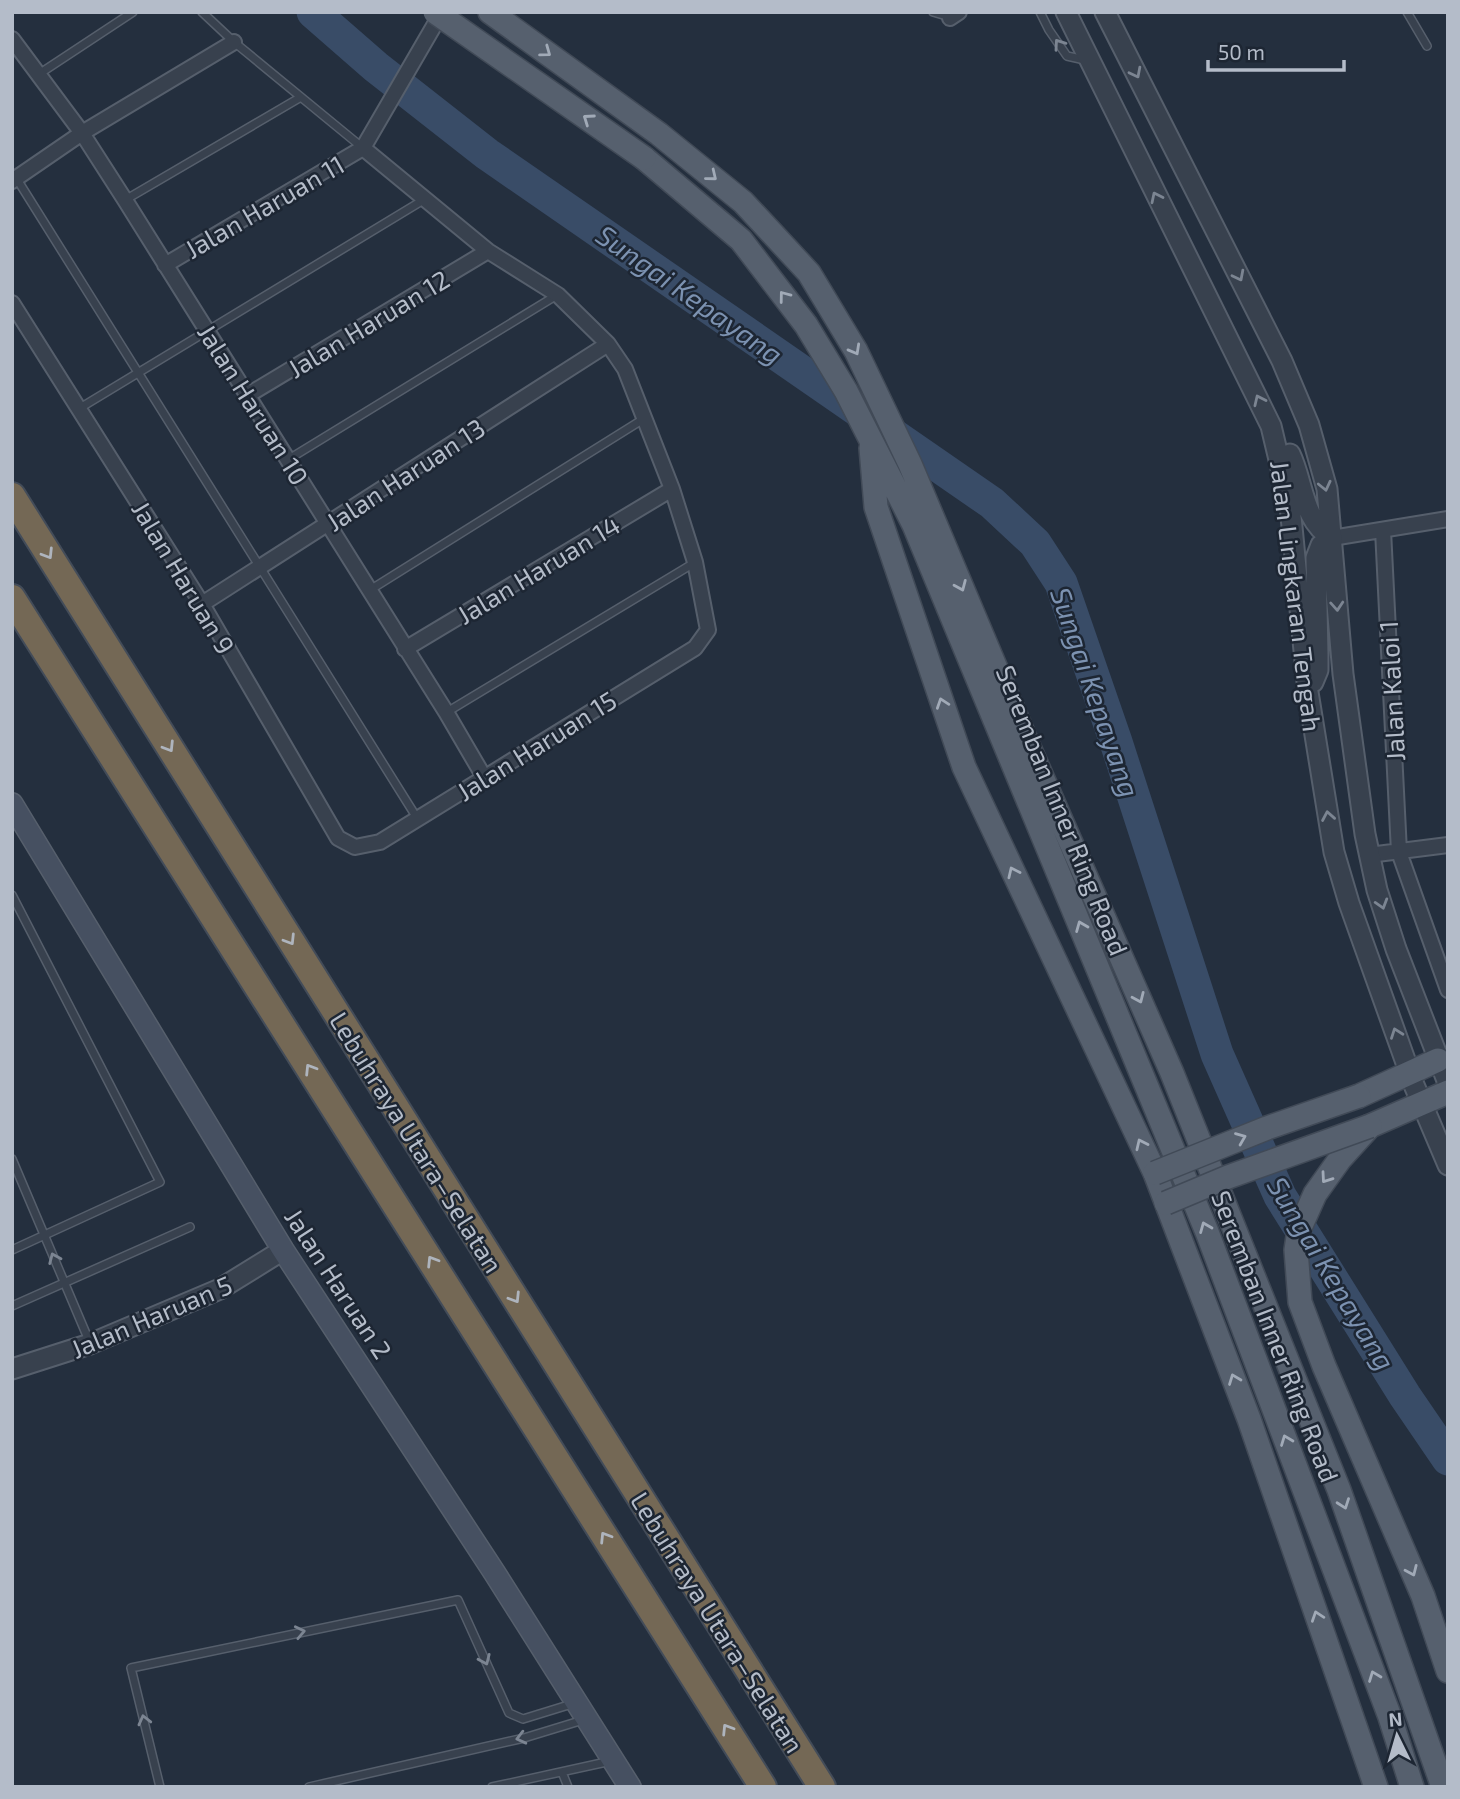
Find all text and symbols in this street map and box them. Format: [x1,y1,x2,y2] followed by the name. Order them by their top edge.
[1208,28,1344,72] scale bar
[1055,39,1067,52] one-way arrow
[1218,39,1265,64] text: 50 m
[538,44,551,56] one-way arrow
[1128,66,1142,78] one-way arrow
[583,114,596,127] one-way arrow
[179,148,349,264] street label: Jalan Haruan 11
[704,168,716,181] one-way arrow
[1151,192,1165,204] one-way arrow
[590,217,790,371] water label: Sungai Kepayang
[282,263,454,383] street label: Jalan Haruan 12
[1230,269,1244,281] one-way arrow
[779,291,792,303] one-way arrow
[192,318,316,490] street label: Jalan Haruan 10
[847,343,861,356] one-way arrow
[1253,395,1267,407] one-way arrow
[320,411,490,537] street label: Jalan Haruan 13
[1265,459,1329,733] street label: Jalan Lingkaran Tengah
[1317,480,1332,492] one-way arrow
[126,495,242,659] street label: Jalan Haruan 9
[451,508,625,630] street label: Jalan Haruan 14
[40,547,53,560] one-way arrow
[953,580,967,592] one-way arrow
[1044,583,1148,801] water label: Sungai Kepayang
[1330,601,1345,612] one-way arrow
[1372,620,1410,762] street label: Jalan Kaloi 1
[991,661,1135,959] street label: Seremban Inner Ring Road
[450,684,622,806] street label: Jalan Haruan 15
[936,697,950,709] one-way arrow
[161,739,174,752] one-way arrow
[1321,810,1336,822] one-way arrow
[1007,867,1021,879] one-way arrow
[1373,897,1388,909] one-way arrow
[1075,921,1089,933] one-way arrow
[281,932,294,945] one-way arrow
[1131,991,1145,1003] one-way arrow
[324,1006,510,1278] street label: Lebuhraya Utara–Selatan
[1390,1027,1404,1040] one-way arrow
[306,1064,319,1077] one-way arrow
[1234,1133,1246,1147] one-way arrow
[1135,1139,1149,1151] one-way arrow
[1261,1170,1403,1376] water label: Sungai Kepayang
[1322,1170,1334,1183] one-way arrow
[1206,1186,1346,1486] street label: Seremban Inner Ring Road
[279,1202,399,1364] street label: Jalan Haruan 2
[1199,1222,1213,1235] one-way arrow
[48,1253,62,1265] one-way arrow
[427,1256,440,1269] one-way arrow
[66,1268,236,1364] street label: Jalan Haruan 5
[507,1291,520,1304] one-way arrow
[1228,1373,1242,1385] one-way arrow
[1280,1434,1294,1446] one-way arrow
[625,1486,811,1758] street label: Lebuhraya Utara–Selatan
[1336,1497,1350,1509] one-way arrow
[601,1531,614,1544] one-way arrow
[1404,1565,1418,1577] one-way arrow
[1311,1611,1325,1623] one-way arrow
[294,1626,306,1641] one-way arrow
[477,1653,491,1665] one-way arrow
[1369,1670,1383,1682] one-way arrow
[1362,1701,1432,1771] north arrow
[1388,1707,1403,1731] text: N
[138,1715,152,1727] one-way arrow
[722,1724,735,1737] one-way arrow
[515,1730,527,1744] one-way arrow

